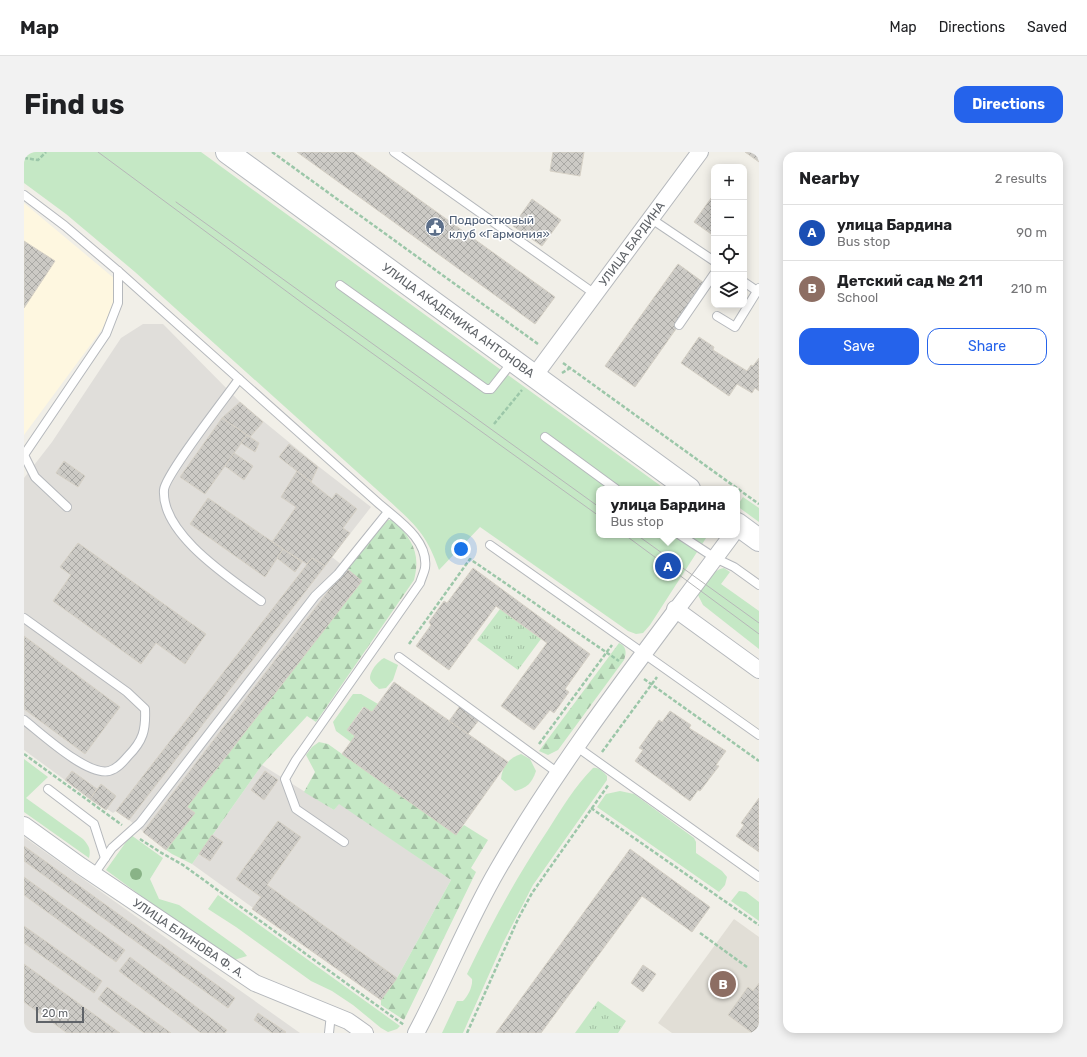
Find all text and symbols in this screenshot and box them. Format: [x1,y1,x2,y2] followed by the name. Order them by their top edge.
[20,16,59,39] text: Map
[890,19,917,36] text: Map
[939,19,1005,36] text: Directions
[1027,19,1067,36] text: Saved
[954,86,1063,123] button: Directions
[24,88,124,121] text: Find us
[711,164,747,308] map controls
[711,164,747,200] button: +
[799,168,860,188] text: Nearby
[995,171,1047,186] text: 2 results
[596,199,668,289] street label: УЛИЦА БАРДИНА
[711,200,747,236] button: −
[449,213,550,241] place label: Подростковый клуб «Гармония»
[424,216,446,238] public building icon: Подростковый клуб «Гармония»
[837,216,952,234] text: улица Бардина
[807,225,817,240] text: A
[1016,225,1047,240] text: 90 m
[837,234,890,249] text: Bus stop
[711,236,747,272] button: locate
[379,260,537,381] street label: УЛИЦА АКАДЕМИКА АНТОНОВА
[711,272,747,308] button: layers
[837,272,983,290] text: Детский сад № 211
[807,281,817,296] text: B
[1011,281,1047,296] text: 210 m
[837,290,878,305] text: School
[799,328,919,365] button: Save
[927,328,1047,365] button: Share
[596,486,740,538] popup
[610,496,726,514] text: улица Бардина
[610,514,664,529] text: Bus stop
[451,539,471,559] your location
[655,551,681,581] pin: A
[130,896,247,981] street label: УЛИЦА БЛИНОВА Ф. А.
[710,969,736,999] pin: B
[36,1005,84,1024] scale bar
[42,1007,68,1020] text: 20 m

